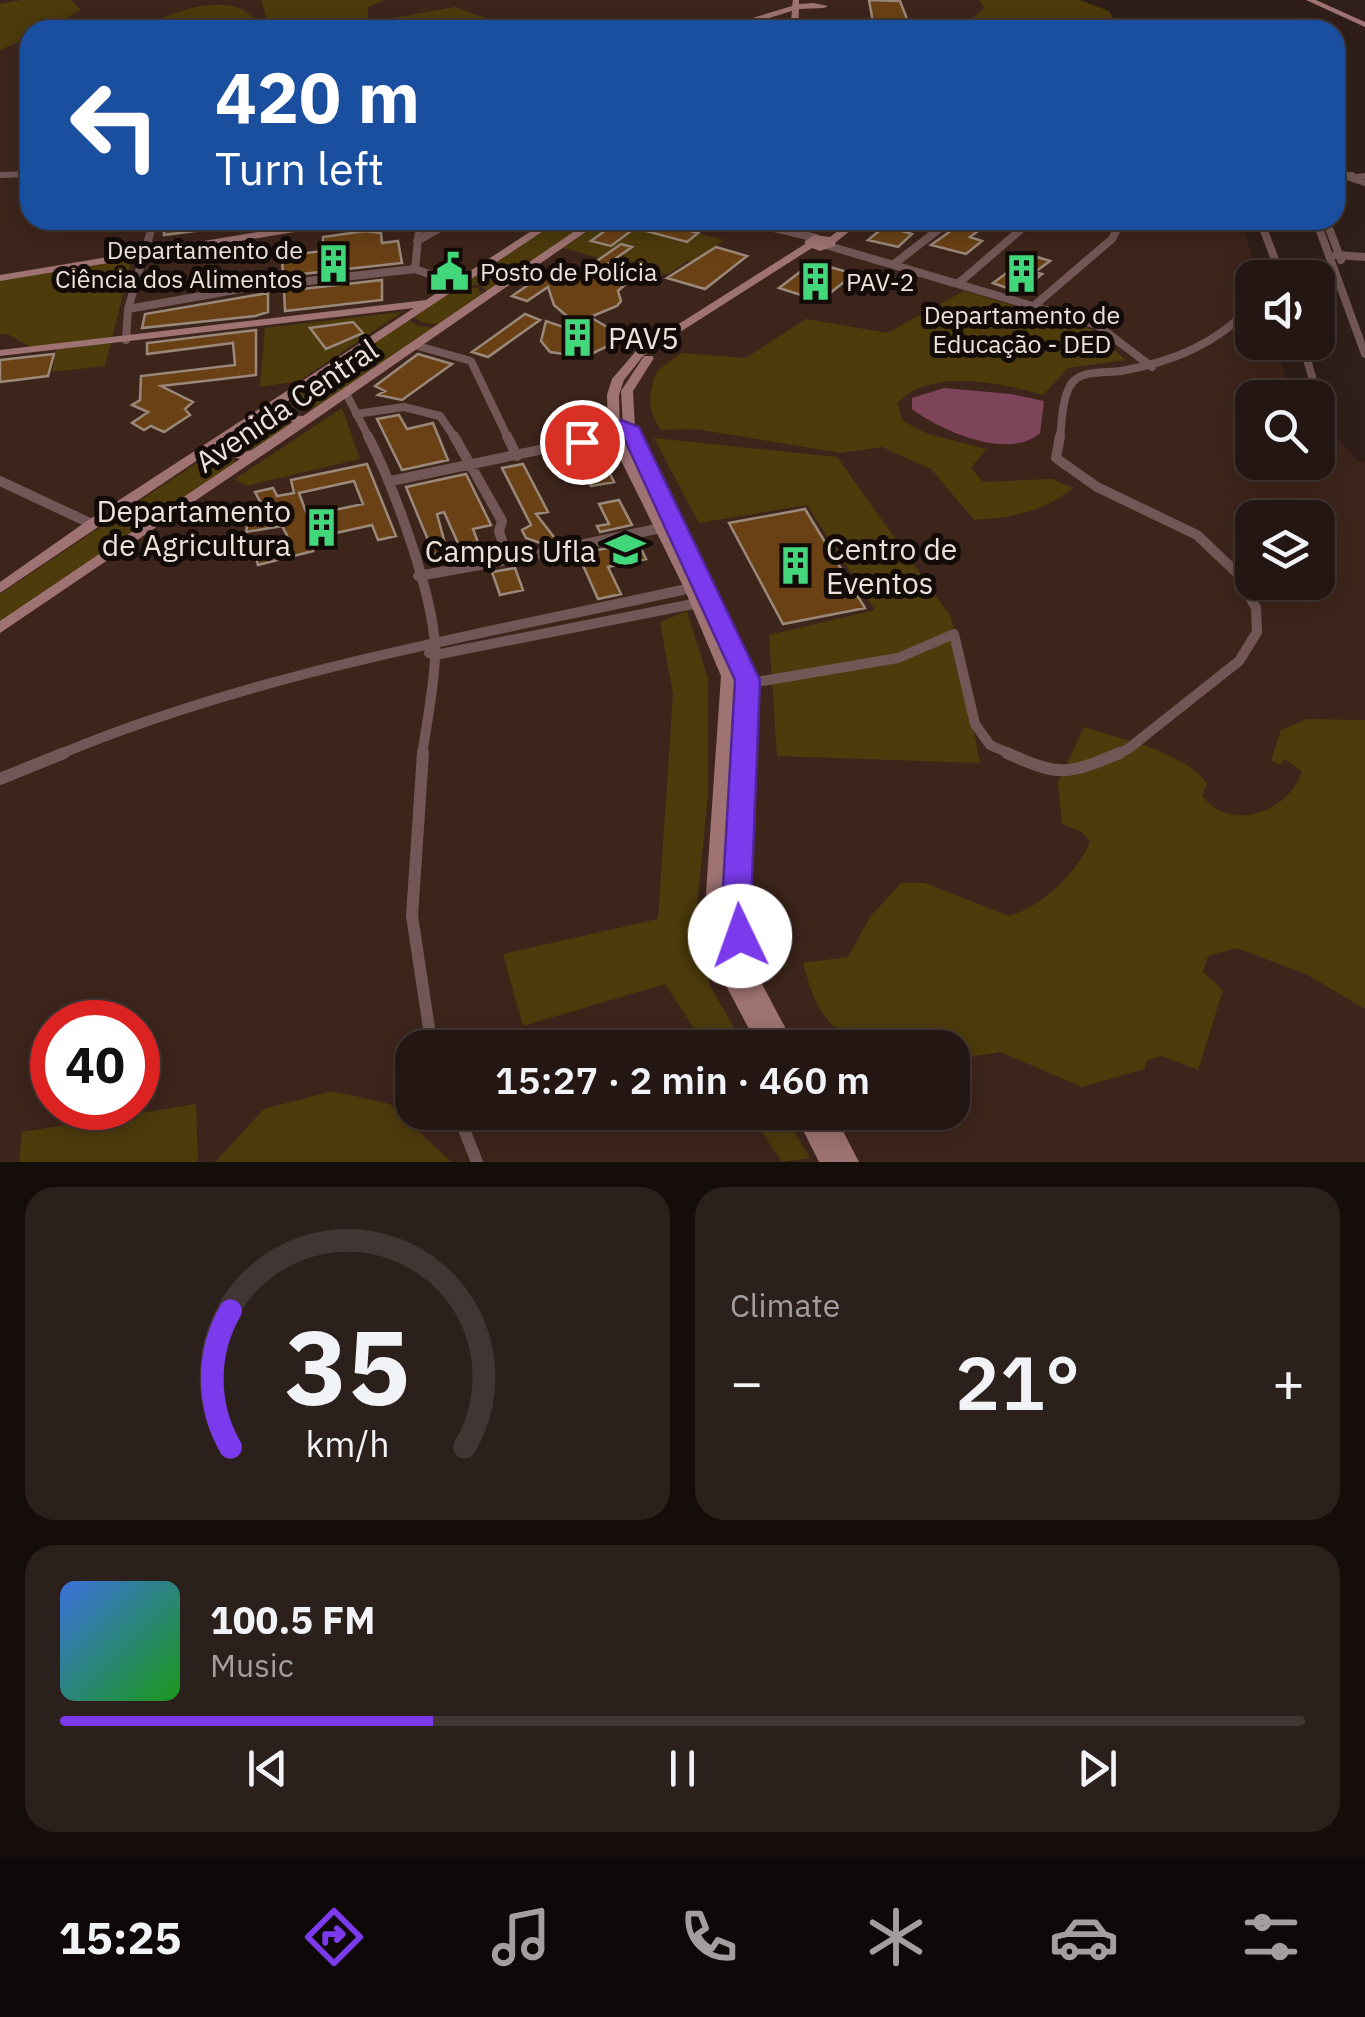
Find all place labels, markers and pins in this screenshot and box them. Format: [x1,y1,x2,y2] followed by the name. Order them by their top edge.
[55,233,303,295] place label: Departamento de Ciência dos Alimentos
[312,242,354,284] building icon: Departamento de Ciência dos Alimentos
[429,250,471,292] public building icon: Posto de Polícia
[1001,252,1043,294] building icon: Departamento de Educação - DED
[480,255,657,288] place label: Posto de Polícia
[795,260,837,302] building icon: PAV-2
[846,265,915,298] place label: PAV-2
[924,298,1120,360] place label: Departamento de Educação - DED
[557,316,599,358] building icon: PAV5
[608,318,679,357] place label: PAV5
[540,400,625,485] pin
[96,491,291,564] place label: Departamento de Agricultura
[300,506,342,548] building icon: Departamento de Agricultura
[605,529,647,571] school or university icon: Campus Ufla
[826,529,957,602] place label: Centro de Eventos
[425,531,596,570] place label: Campus Ufla
[775,544,817,586] building icon: Centro de Eventos

